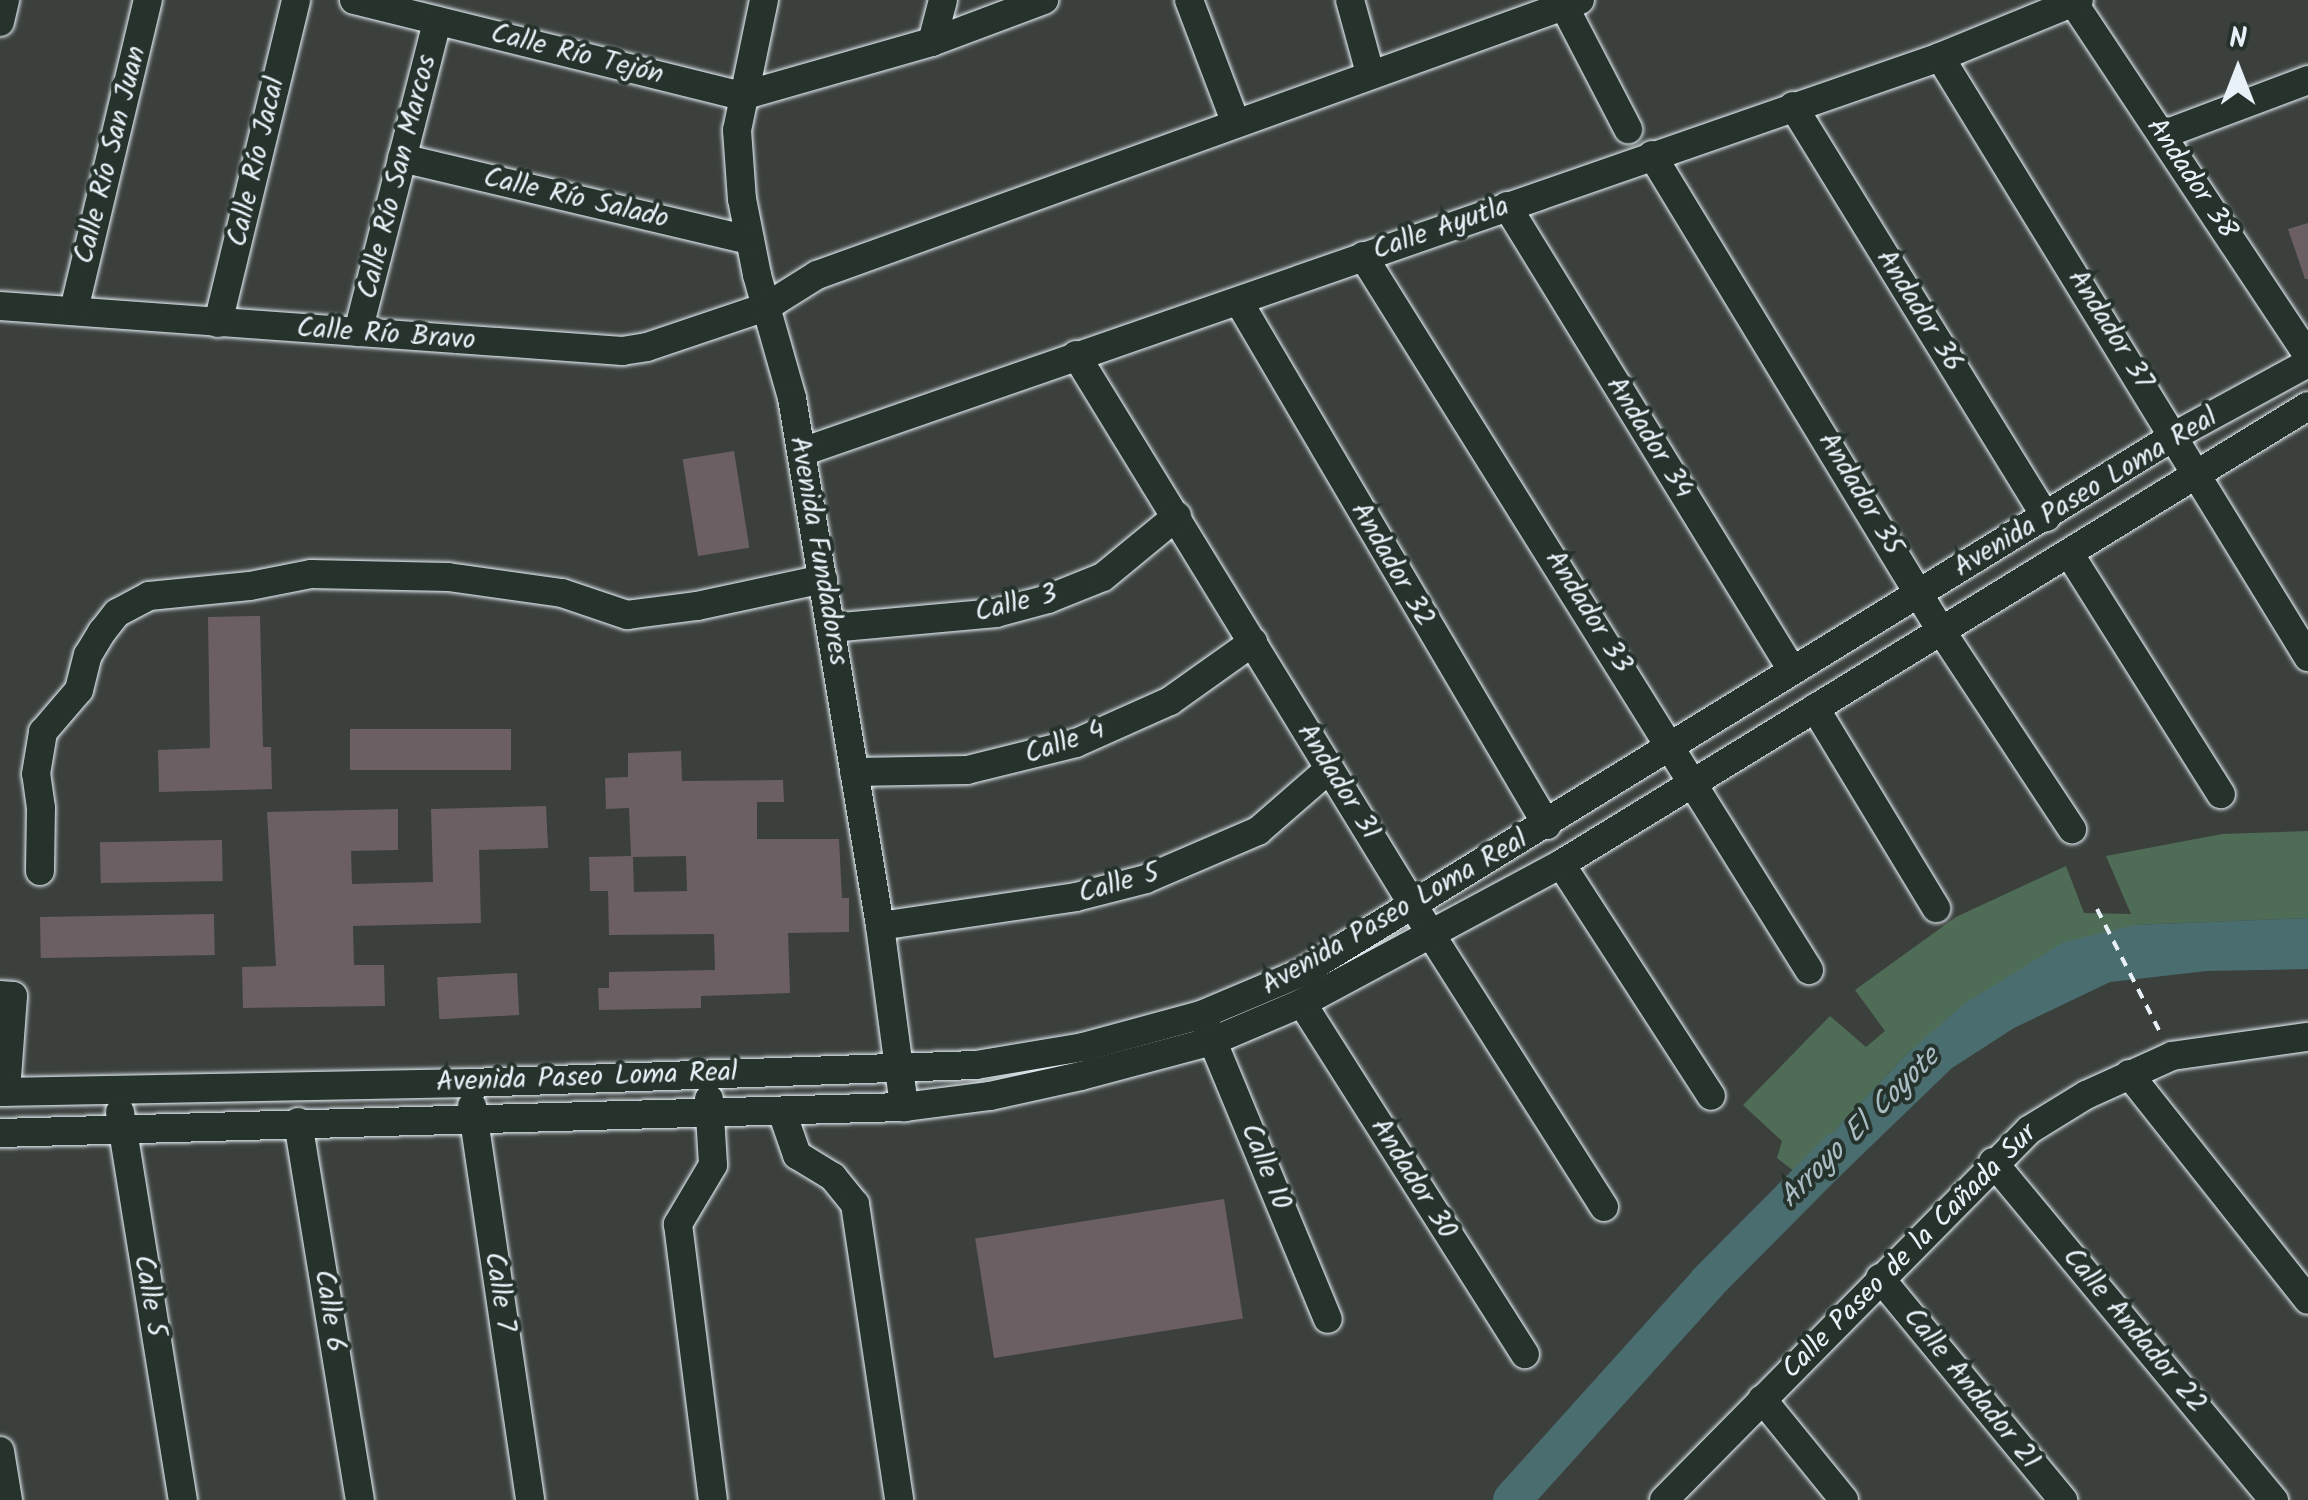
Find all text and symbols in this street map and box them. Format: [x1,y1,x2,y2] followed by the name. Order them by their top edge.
[487,17,667,93] street label: Calle Río Tejón
[2229,17,2247,62] text: N
[2188,20,2288,120] north arrow
[68,43,154,267] street label: Calle Río San Juan
[351,52,445,302] street label: Calle Río San Marcos
[221,74,293,250] street label: Calle Río Jacal
[2138,112,2244,246] street label: Andador 38
[480,161,672,237] street label: Calle Río Salado
[1368,190,1514,268] street label: Calle Ayutla
[1868,244,1970,378] street label: Andador 36
[2060,264,2160,396] street label: Andador 37
[295,312,477,358] street label: Calle Río Bravo
[1598,371,1700,505] street label: Andador 34
[1948,401,2224,585] street label: Avenida Paseo Loma Real
[1810,427,1910,561] street label: Andador 35
[781,434,855,668] street label: Avenida Fundadores
[1343,497,1441,633] street label: Andador 32
[1537,545,1639,679] street label: Andador 33
[971,578,1061,630] street label: Calle 3
[1020,714,1110,772] street label: Calle 4
[1289,718,1387,846] street label: Andador 31
[1256,823,1534,1003] street label: Avenida Paseo Loma Real
[1075,856,1163,912] street label: Calle 5
[1772,1040,1948,1216] water label: Arroyo El Coyote
[436,1056,738,1100] street label: Avenida Paseo Loma Real
[1363,1112,1463,1246] street label: Andador 30
[1775,1117,2045,1387] street label: Calle Paseo de la Cañada Sur
[1233,1119,1297,1215] street label: Calle 10
[2055,1241,2213,1421] street label: Calle Andador 22
[476,1250,522,1334] street label: Calle 7
[125,1252,173,1340] street label: Calle 5
[306,1267,352,1355] street label: Calle 6
[1895,1301,2047,1477] street label: Calle Andador 21

